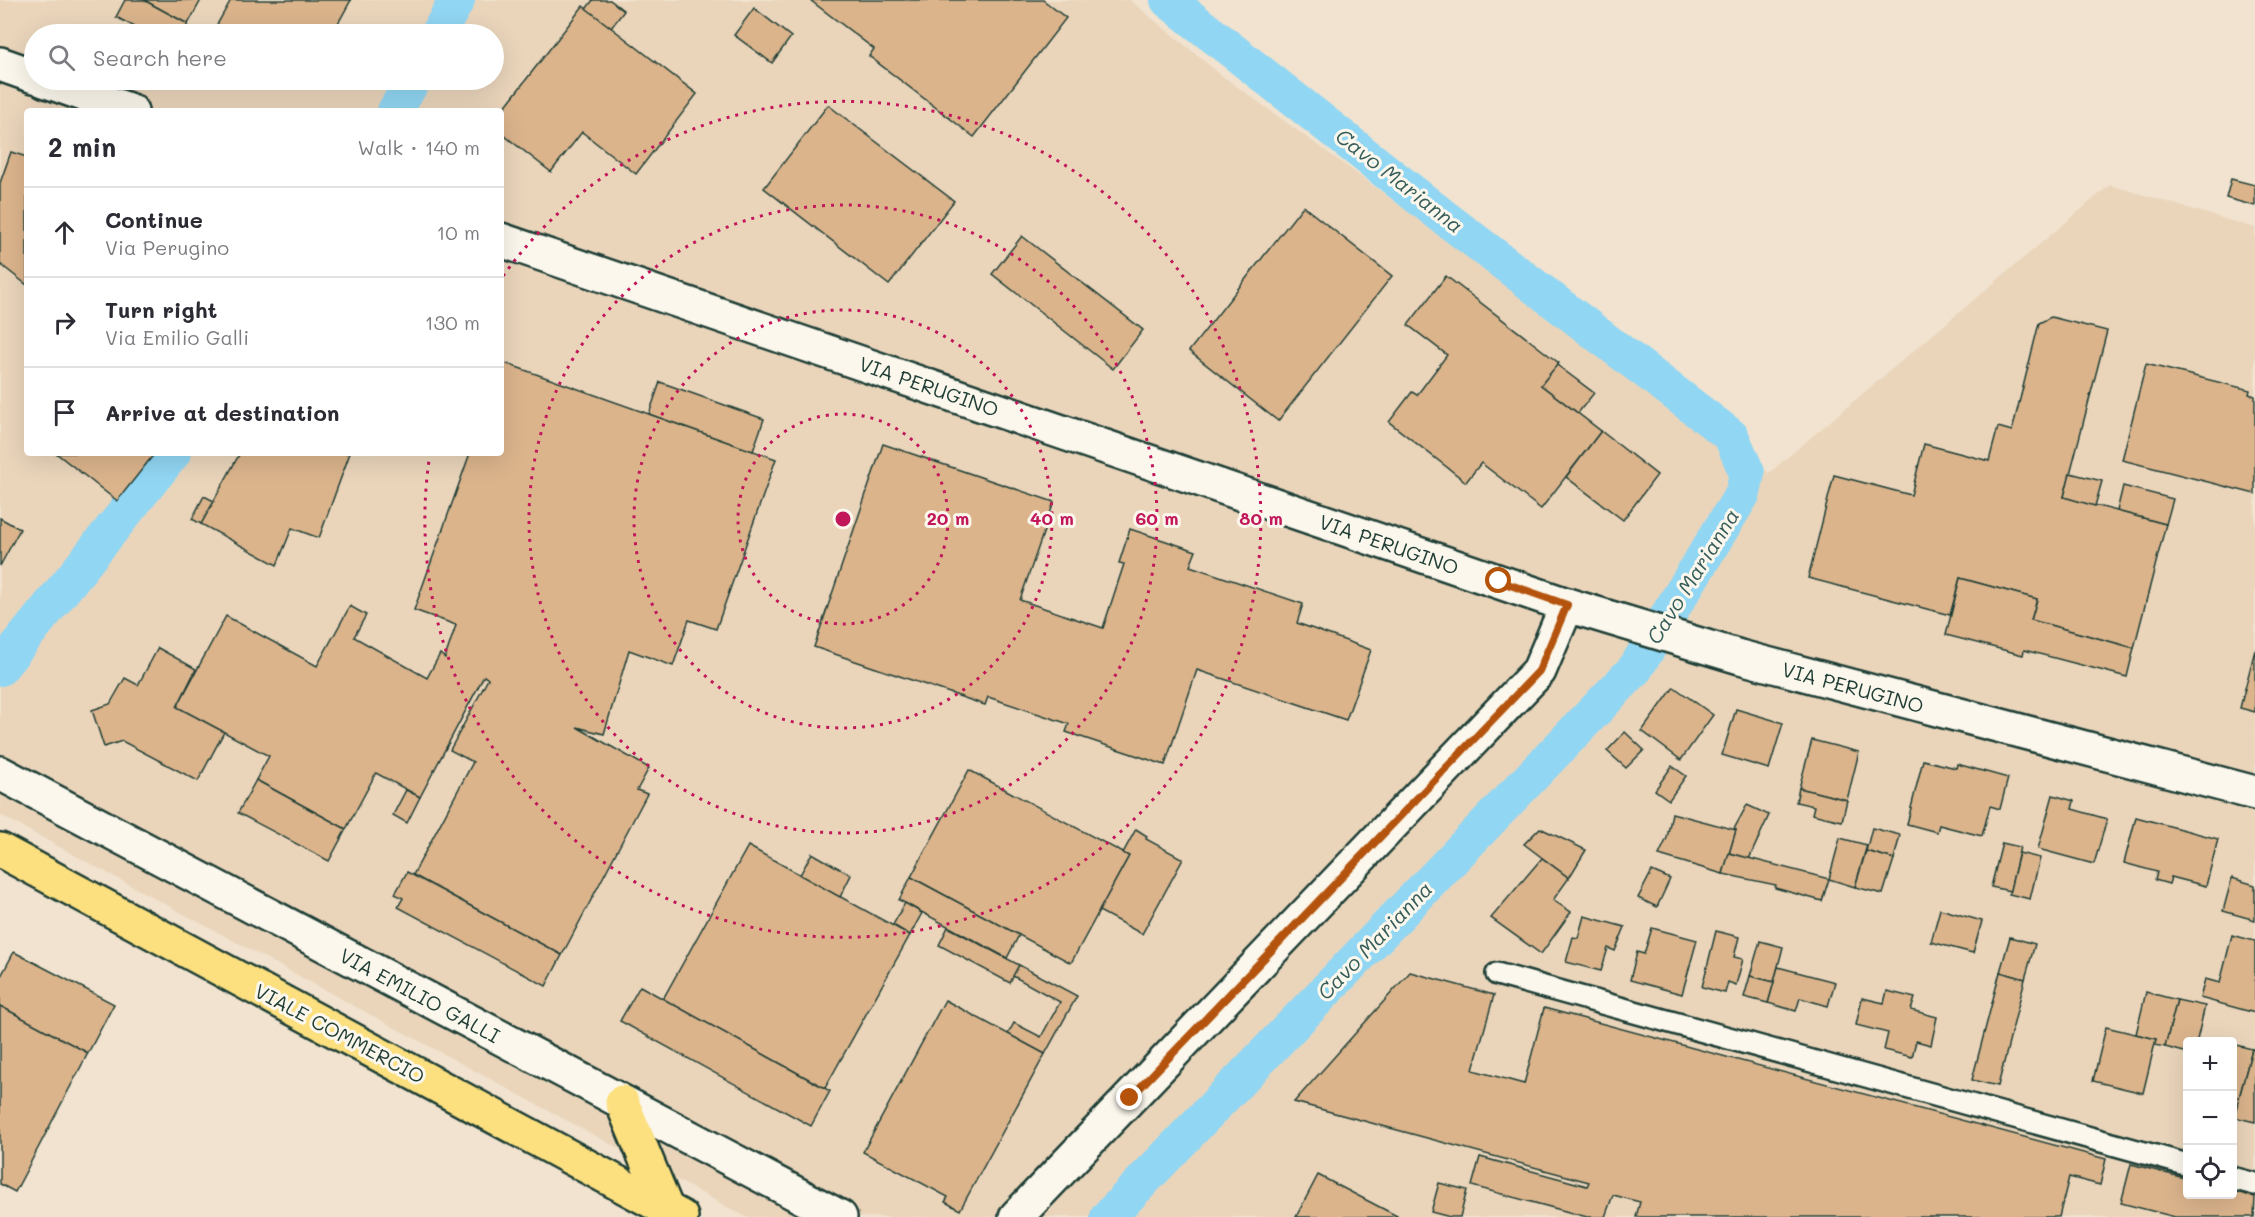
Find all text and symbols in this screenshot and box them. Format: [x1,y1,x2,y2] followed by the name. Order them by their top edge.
[24,24,504,90] search box
[45,41,78,74] icon: search
[93,43,227,72] text: Search here
[1331,122,1469,238] water label: Cavo Marianna
[48,130,116,164] text: 2 min
[357,134,480,160] text: Walk · 140 m
[105,205,203,234] text: Continue
[48,216,81,249] icon: ahead
[436,219,480,245] text: 10 m
[105,234,229,260] text: Via Perugino
[105,295,217,324] text: Turn right
[48,306,81,339] icon: right
[425,309,480,335] text: 130 m
[105,324,249,350] text: Via Emilio Galli
[856,350,1002,422] street label: VIA PERUGINO
[48,396,81,429] icon: arrive
[105,398,340,427] text: Arrive at destination
[1640,503,1744,649] water label: Cavo Marianna
[927,506,969,530] text: 20 m
[1030,506,1074,530] text: 40 m
[1135,506,1179,530] text: 60 m
[1239,506,1283,530] text: 80 m
[1316,508,1462,580] street label: VIA PERUGINO
[833,509,853,529] centre of rings
[1485,567,1511,593] route start
[1779,656,1927,718] street label: VIA PERUGINO
[1311,875,1437,1005] water label: Cavo Marianna
[335,942,505,1048] street label: VIA EMILIO GALLI
[250,977,430,1089] street label: VIALE COMMERCIO
[2183,1037,2237,1199] map controls
[2183,1037,2237,1091] button: +
[1116,1084,1142,1110] route end
[2183,1091,2237,1145] button: −
[2183,1145,2237,1199] button: locate

